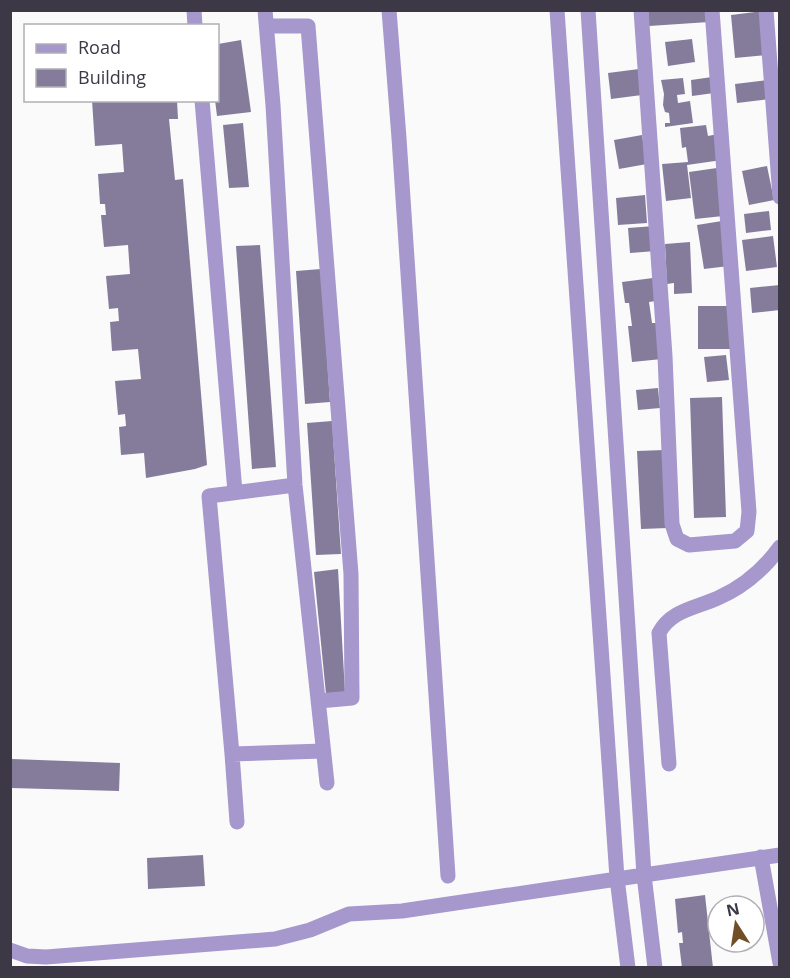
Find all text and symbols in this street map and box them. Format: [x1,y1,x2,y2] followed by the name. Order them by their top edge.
[24,24,219,102] legend
[78,35,121,59] text: Road
[78,65,146,89] text: Building
[706,894,766,954] north arrow
[724,897,742,921] text: N

